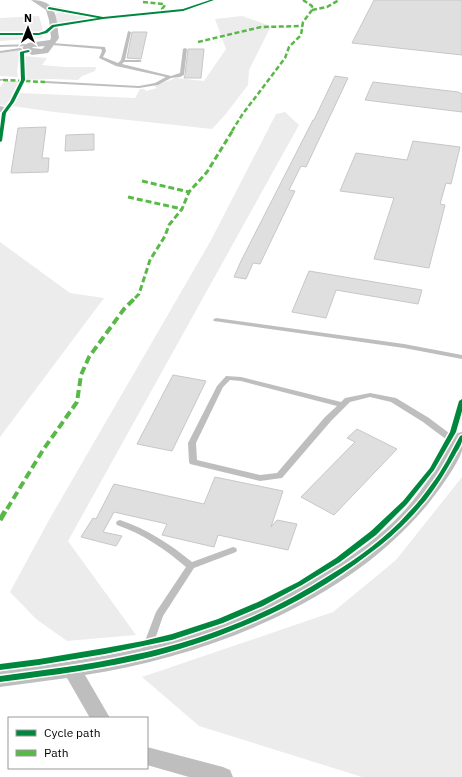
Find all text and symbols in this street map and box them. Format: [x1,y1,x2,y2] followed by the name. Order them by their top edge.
[8,8,48,48] north arrow
[24,11,32,25] text: N
[8,717,148,769] legend
[44,725,101,740] text: Cycle path
[44,745,69,760] text: Path

